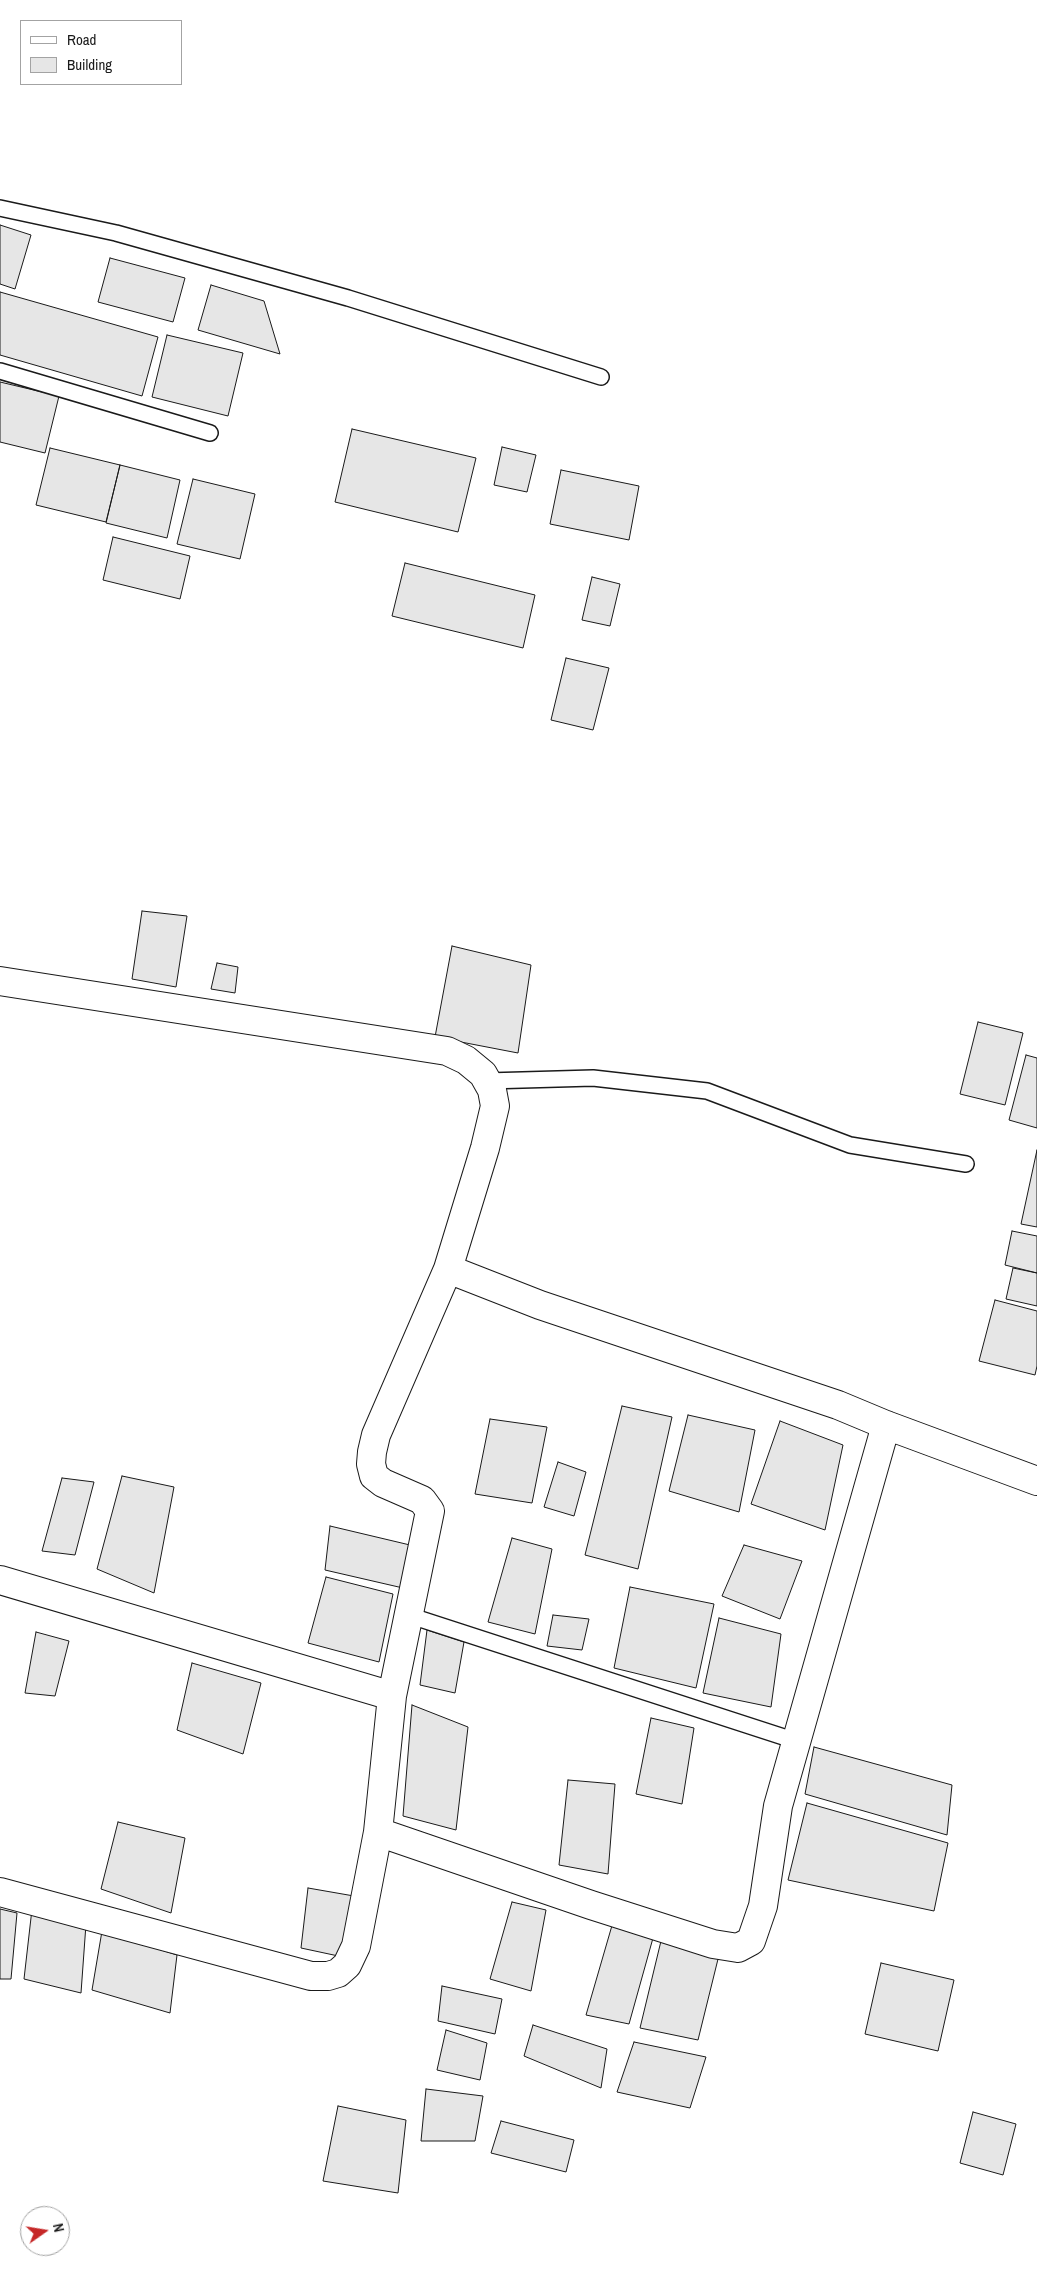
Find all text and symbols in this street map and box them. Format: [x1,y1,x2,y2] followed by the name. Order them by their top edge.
[20,20,182,85] legend
[67,29,96,50] text: Road
[67,54,112,75] text: Building
[20,2206,70,2256] north arrow
[49,2222,68,2234] text: N

